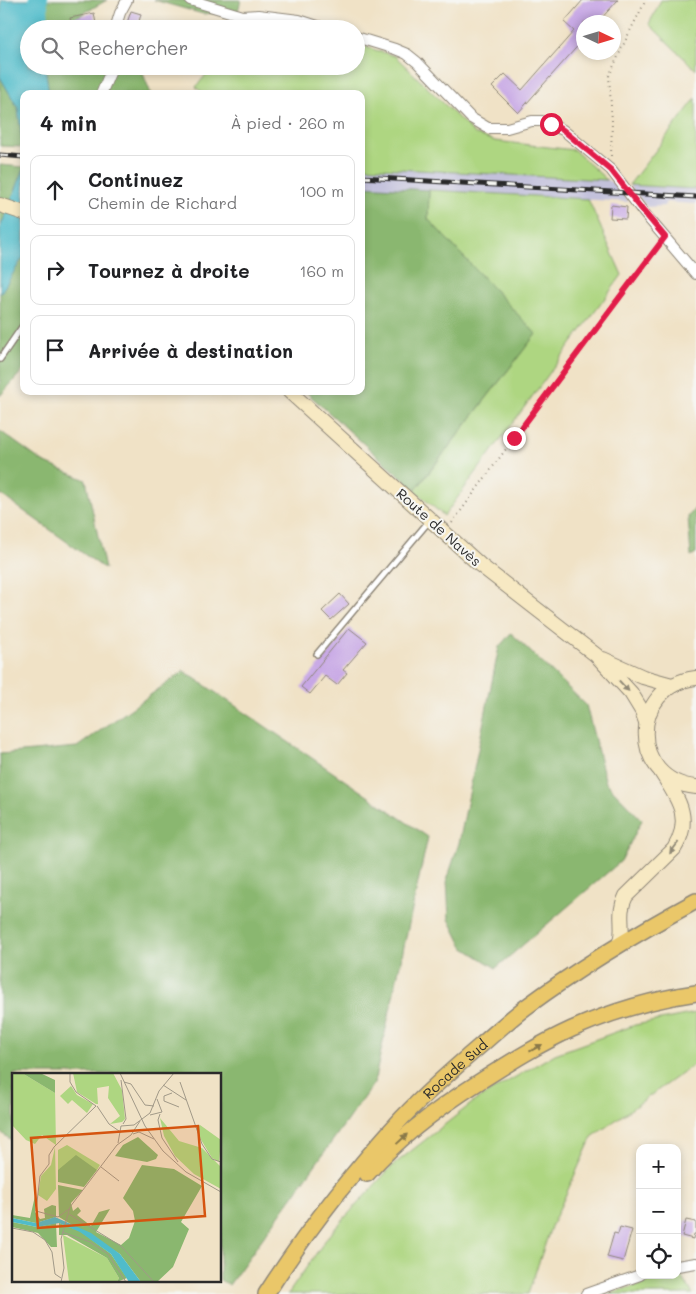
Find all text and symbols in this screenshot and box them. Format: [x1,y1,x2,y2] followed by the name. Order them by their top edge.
[576,15,621,60] north arrow
[20,20,365,75] search box
[38,34,66,62] icon: search
[78,35,188,60] text: Rechercher
[40,109,97,136] text: 4 min
[230,112,345,133] text: À pied · 260 m
[540,113,563,136] route start
[88,167,183,192] text: Continuez
[41,176,69,204] icon: ahead
[299,180,344,201] text: 100 m
[88,192,237,213] text: Chemin de Richard
[41,256,69,284] icon: right
[88,258,250,283] text: Tournez à droite
[299,260,344,281] text: 160 m
[41,336,69,364] icon: arrive
[88,338,293,363] text: Arrivée à destination
[503,427,526,450] route end
[392,484,486,570] street label: Route de Navès
[618,680,630,692] one-way arrow
[668,841,679,854] one-way arrow
[418,1035,491,1102] street label: Rocade Sud
[530,1043,543,1052] one-way arrow
[12,1073,221,1282] inset map
[396,1133,408,1145] one-way arrow
[636,1144,681,1279] map controls
[636,1144,681,1189] button: +
[636,1189,681,1234] button: −
[636,1234,681,1279] button: locate

